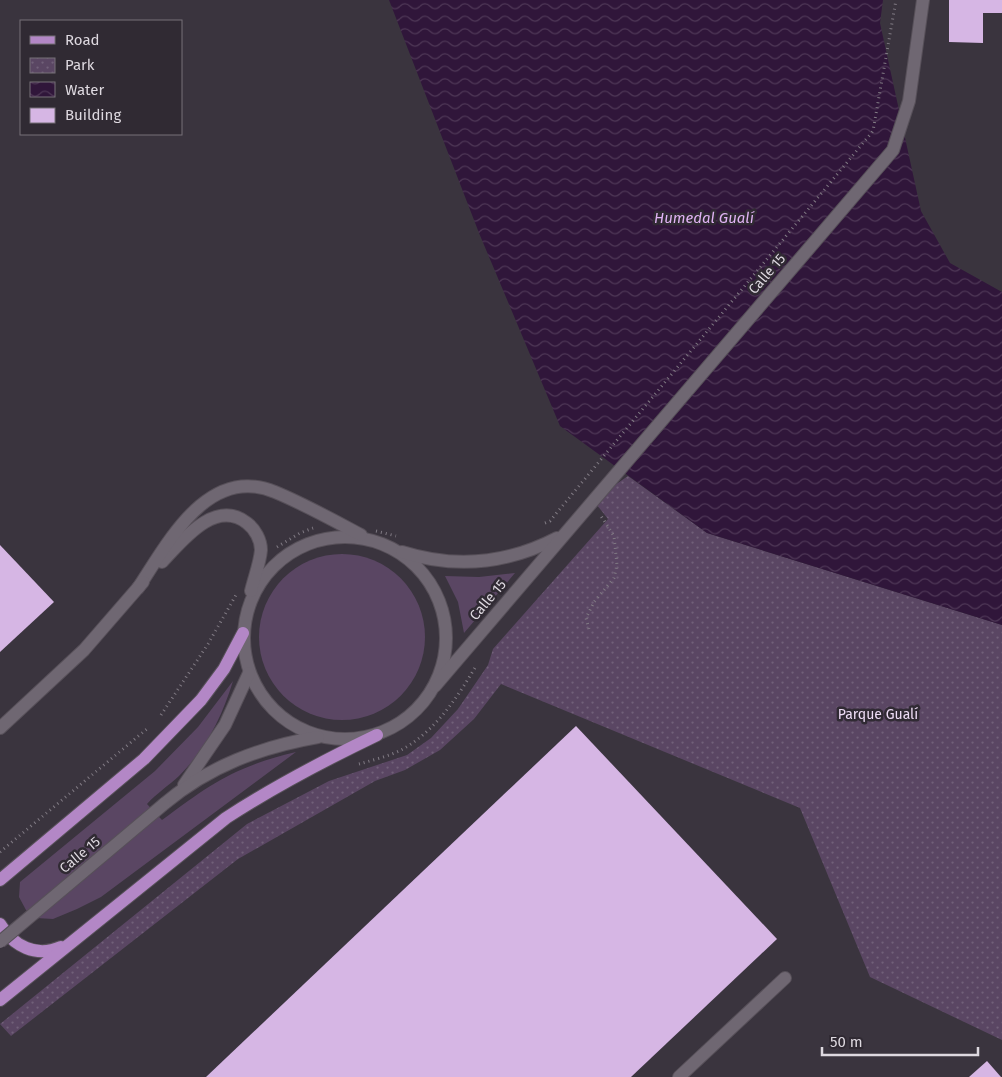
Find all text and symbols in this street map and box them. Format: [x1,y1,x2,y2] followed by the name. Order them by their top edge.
[20,20,182,135] legend
[65,31,100,49] text: Road
[65,56,95,74] text: Park
[65,81,104,99] text: Water
[65,106,121,124] text: Building
[654,209,755,227] water label: Humedal Gualí
[745,250,789,298] street label: Calle 15
[466,576,510,624] street label: Calle 15
[838,706,918,723] park label: Parque Gualí
[56,833,104,877] street label: Calle 15
[822,1024,978,1056] scale bar
[830,1033,863,1051] text: 50 m

